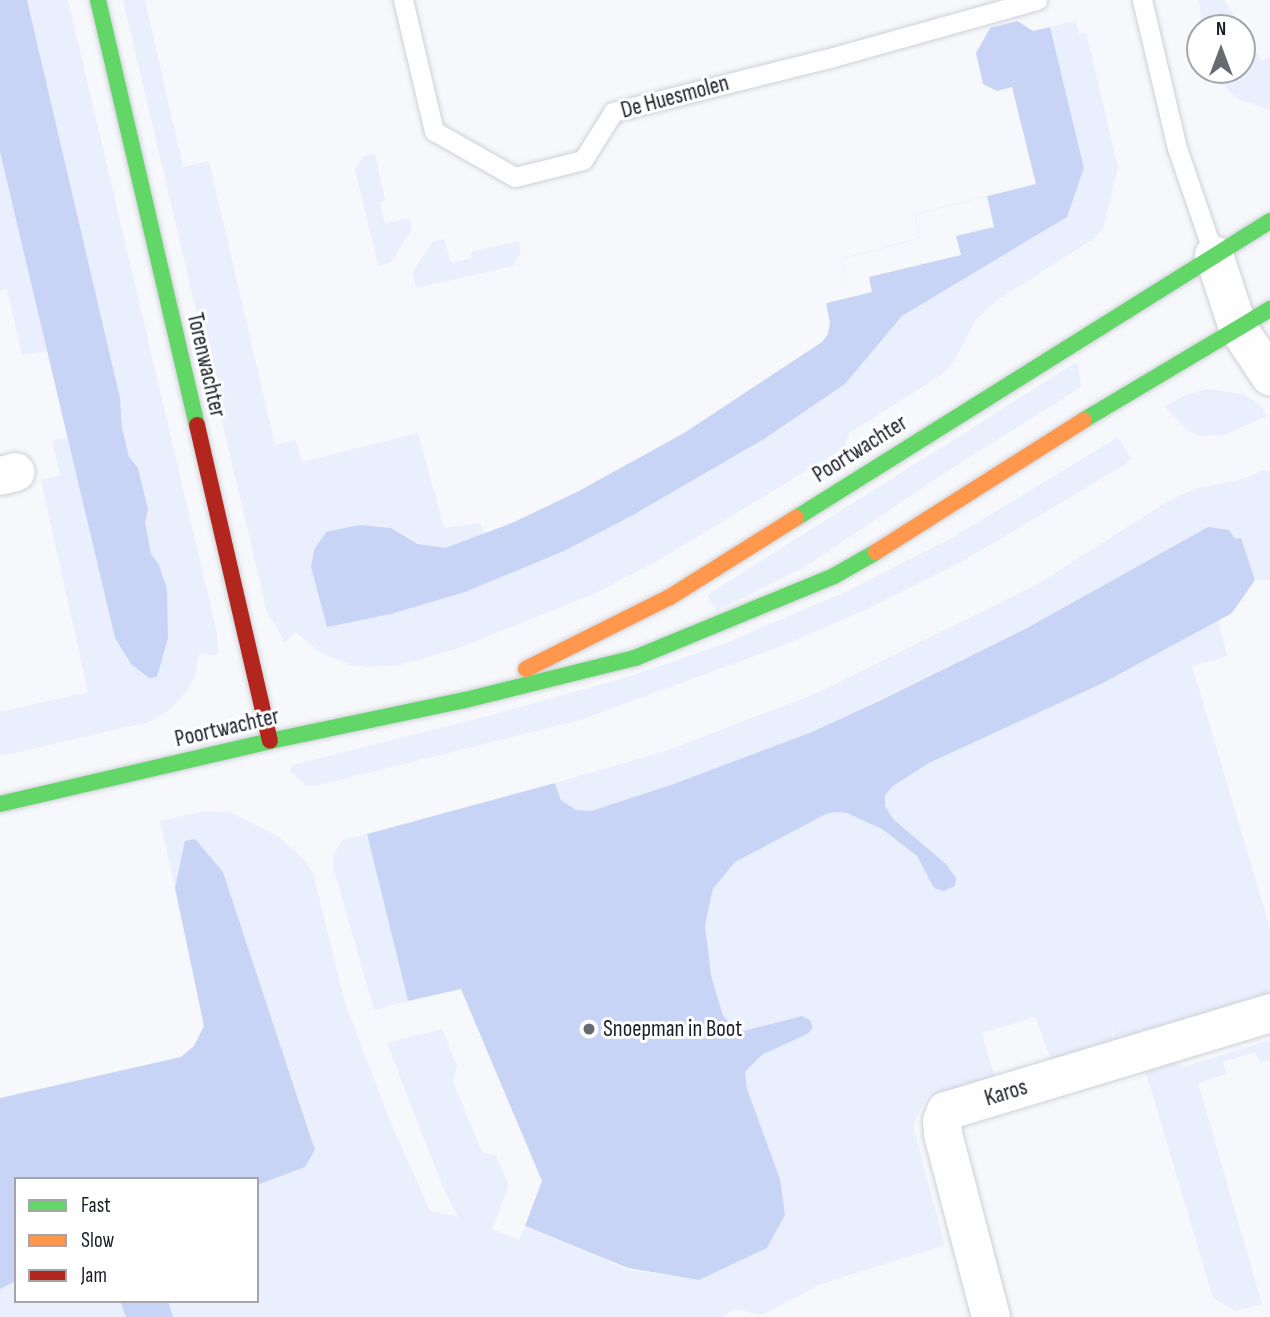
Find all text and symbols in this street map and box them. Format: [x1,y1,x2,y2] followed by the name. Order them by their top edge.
[1186,14,1256,84] north arrow
[1216,18,1226,41] text: N
[618,69,732,125] street label: De Huesmolen
[181,310,231,420] street label: Torenwachter
[808,409,912,489] street label: Poortwachter
[172,703,282,753] street label: Poortwachter
[603,1015,742,1043] place label: Snoepman in Boot
[581,1021,597,1037] marker: Snoepman in Boot
[981,1073,1031,1113] street label: Karos
[14,1177,259,1303] legend
[81,1193,111,1218] text: Fast
[81,1228,114,1253] text: Slow
[81,1263,107,1288] text: Jam

